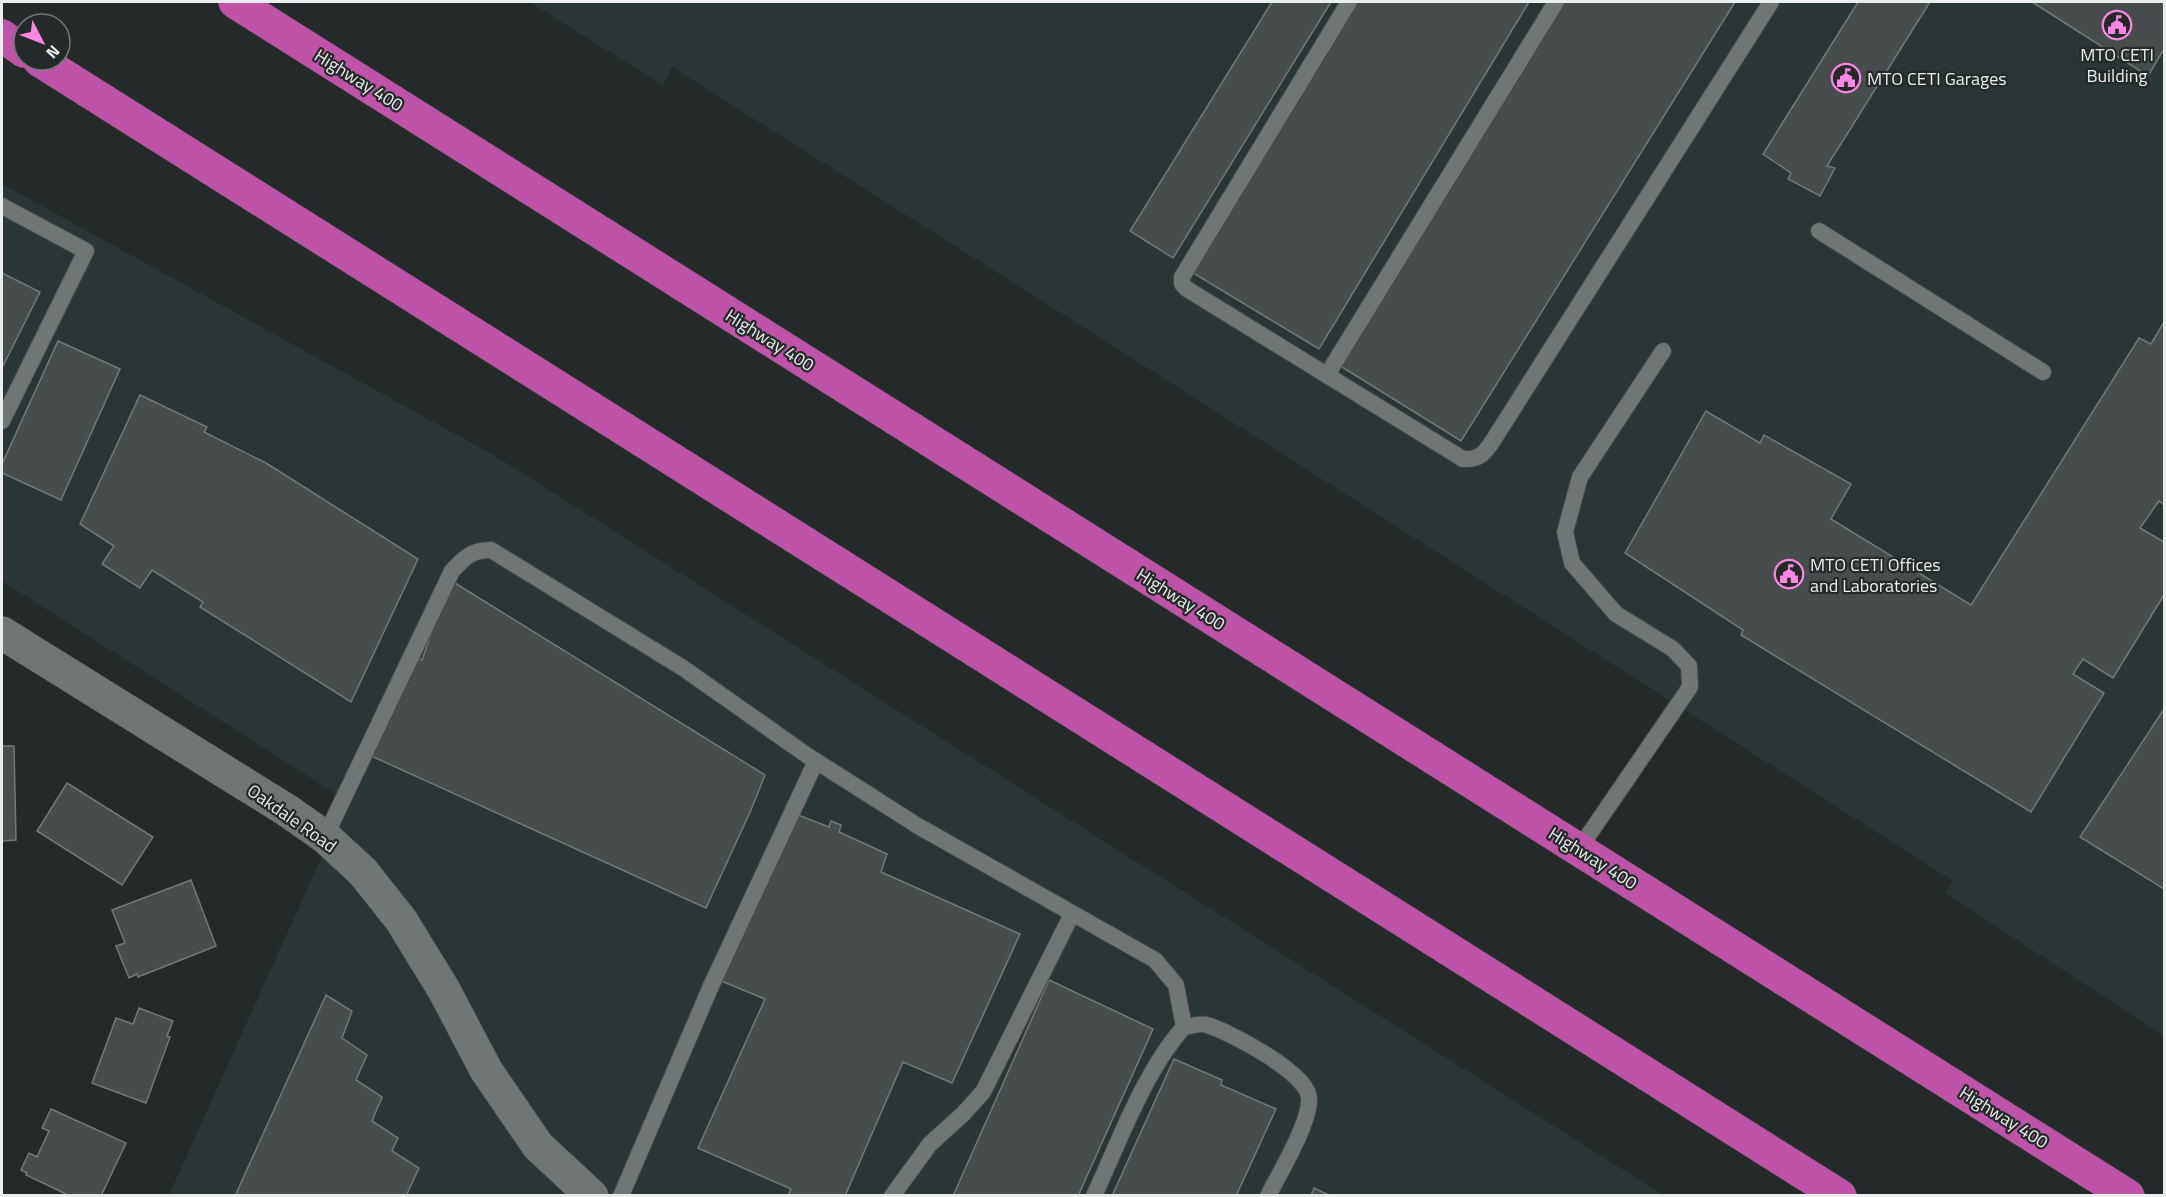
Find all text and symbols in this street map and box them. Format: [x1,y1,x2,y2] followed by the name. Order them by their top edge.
[2101,9,2133,41] public building icon: MTO CETI Building
[12,12,72,72] north arrow
[41,40,66,64] text: N
[2080,41,2154,89] place label: MTO CETI Building
[309,42,409,118] street label: Highway 400
[1830,62,1862,94] public building icon: MTO CETI Garages
[1867,65,2007,92] place label: MTO CETI Garages
[720,302,820,378] street label: Highway 400
[1810,551,1941,599] place label: MTO CETI Offices and Laboratories
[1773,558,1805,590] public building icon: MTO CETI Offices and Laboratories
[1131,561,1231,637] street label: Highway 400
[242,777,342,859] street label: Oakdale Road
[1543,820,1643,896] street label: Highway 400
[1954,1079,2054,1155] street label: Highway 400

